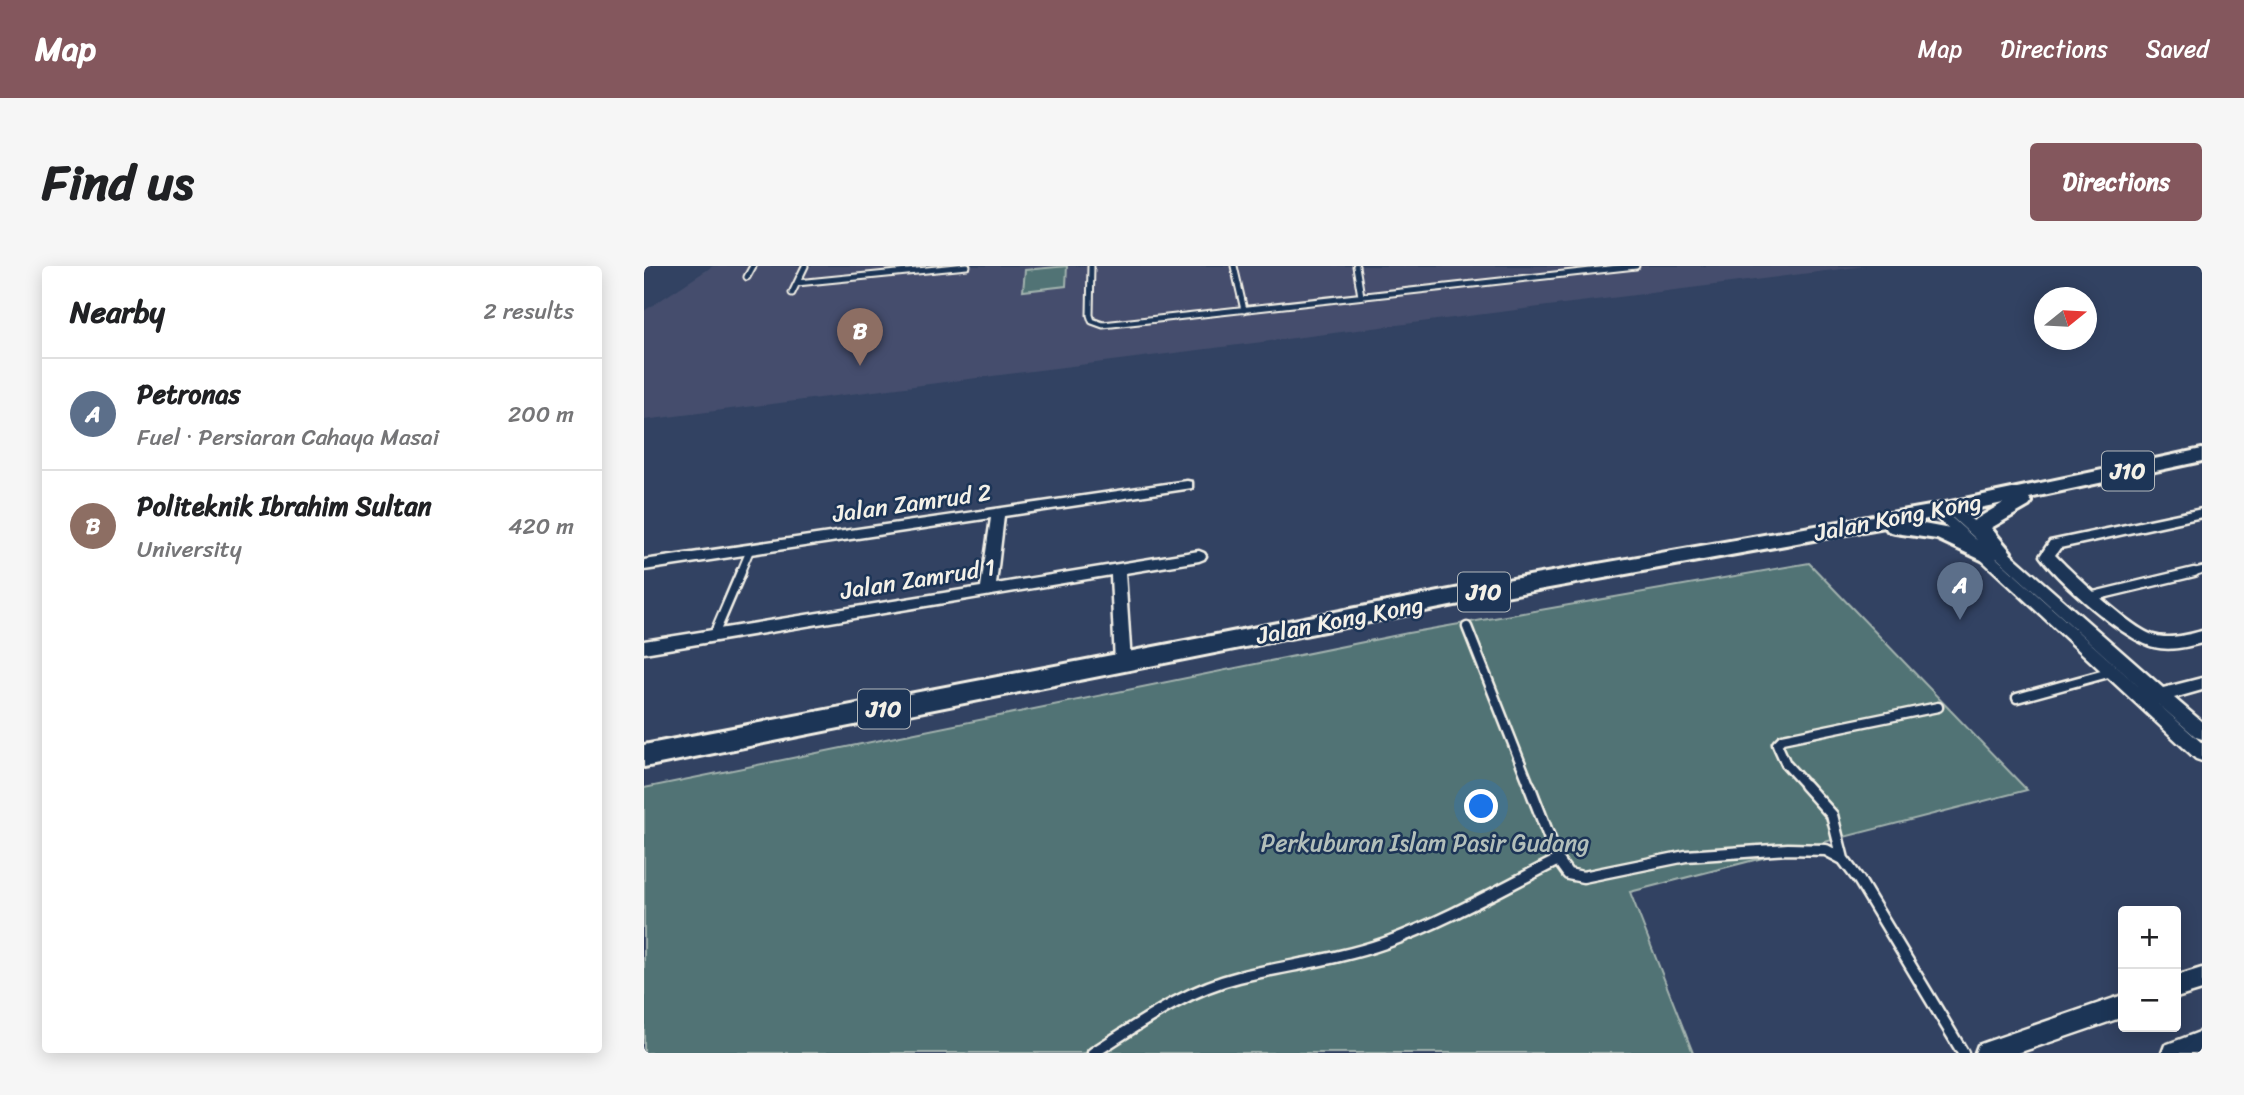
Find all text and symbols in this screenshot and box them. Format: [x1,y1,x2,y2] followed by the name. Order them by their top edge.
[35,20,96,78] text: Map
[1918,28,1962,70] text: Map
[2000,28,2108,70] text: Directions
[2146,28,2209,70] text: Saved
[42,139,194,226] text: Find us
[2030,143,2202,221] button: Directions
[70,285,165,339] text: Nearby
[2034,287,2097,350] north arrow
[483,291,574,332] text: 2 results
[837,308,883,366] pin: B
[137,371,241,417] text: Petronas
[85,394,101,435] text: A
[508,394,574,435] text: 200 m
[137,417,439,458] text: Fuel · Persiaran Cahaya Masai
[2102,452,2154,490] road number: J10
[829,471,994,535] street label: Jalan Zamrud 2
[1810,480,1985,554] street label: Jalan Kong Kong
[137,483,432,529] text: Politeknik Ibrahim Sultan
[86,506,100,547] text: B
[508,506,574,547] text: 420 m
[137,529,242,570] text: University
[836,546,999,612] street label: Jalan Zamrud 1
[1937,562,1983,620] pin: A
[1458,572,1510,612] road number: J10
[1252,583,1427,657] street label: Jalan Kong Kong
[858,690,910,728] road number: J10
[1464,789,1498,823] your location
[1261,822,1589,864] park label: Perkuburan Islam Pasir Gudang
[2118,906,2181,1032] map controls
[2118,906,2181,969] button: +
[2118,969,2181,1032] button: −

